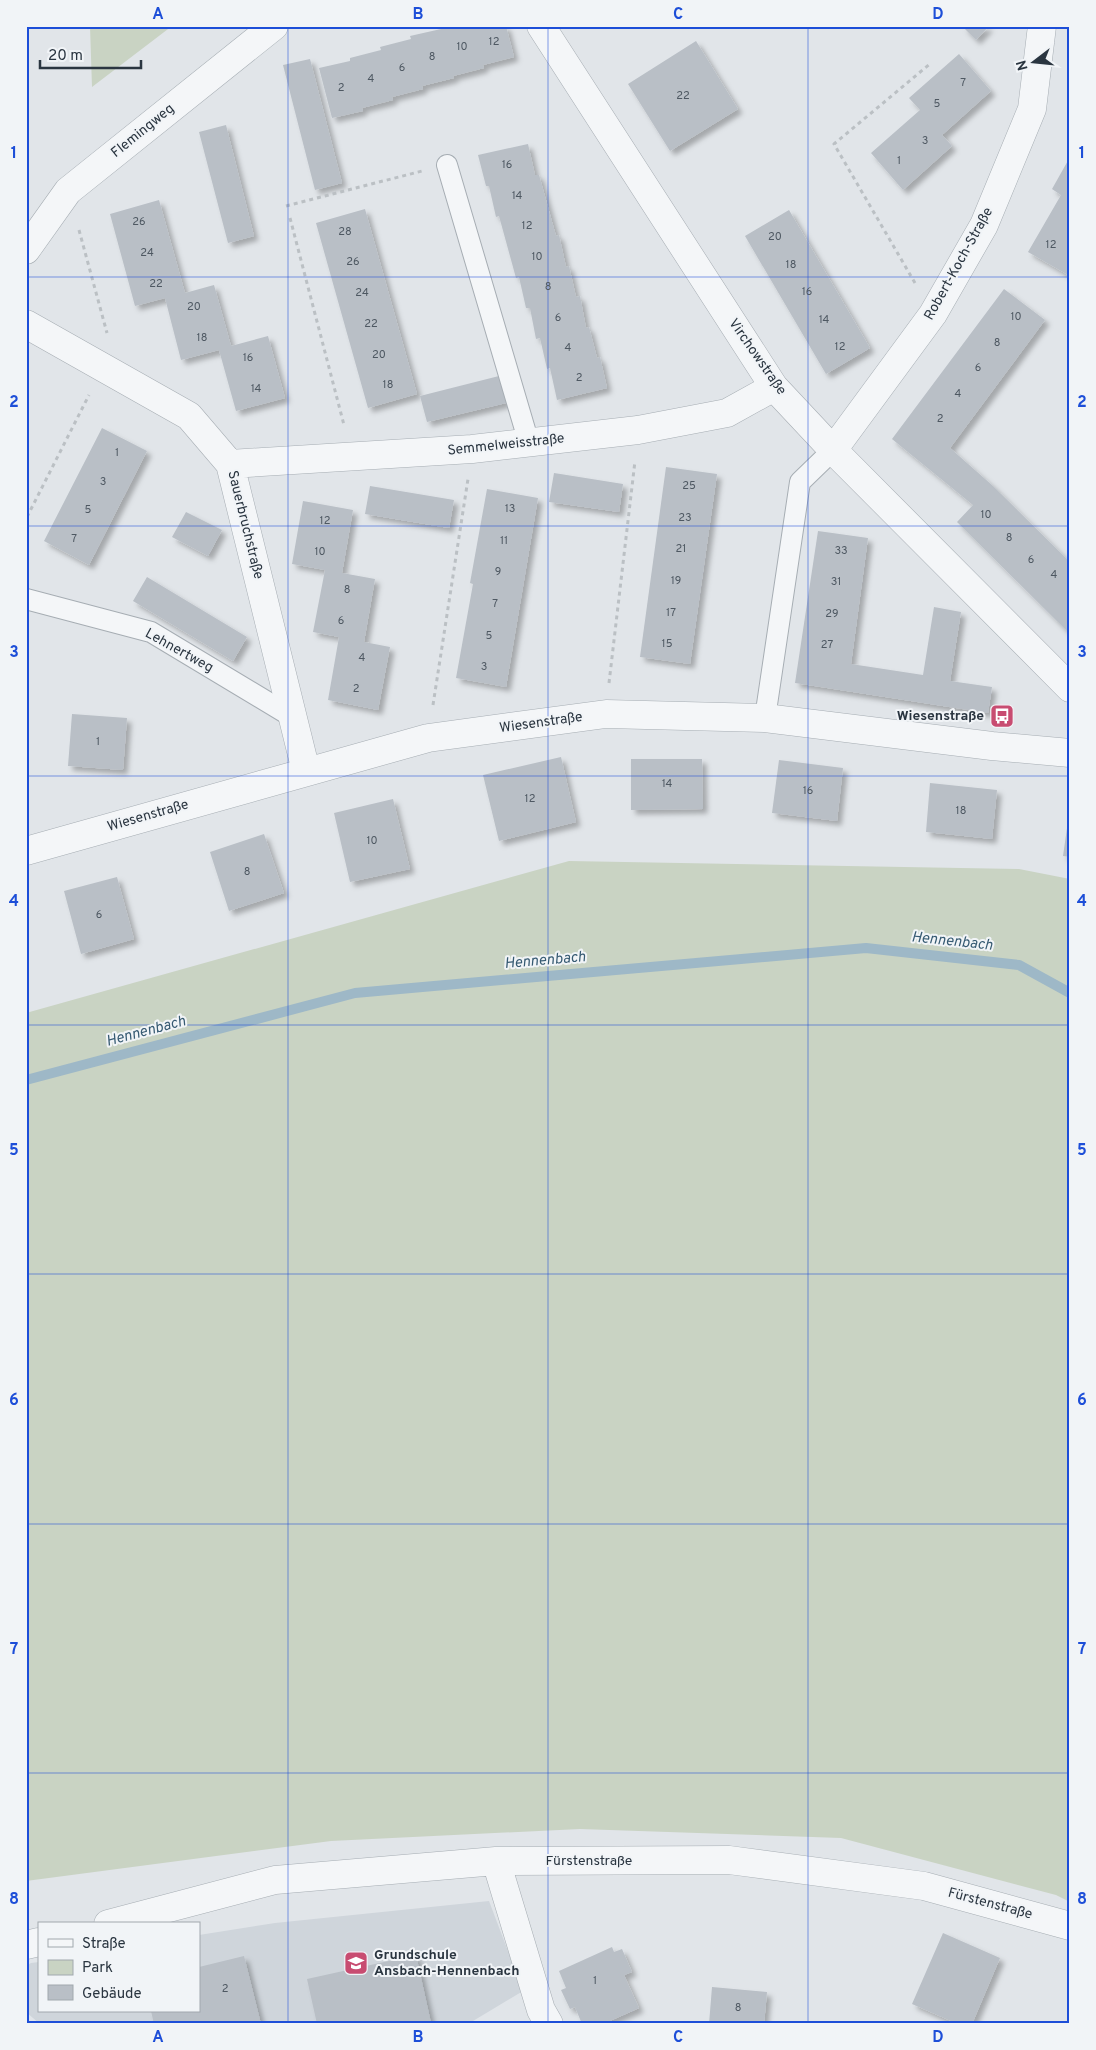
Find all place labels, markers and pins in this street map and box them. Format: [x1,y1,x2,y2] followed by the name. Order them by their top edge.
[989,703,1015,729] bus stop icon: Wiesenstraße
[897,708,984,725] place label: Wiesenstraße
[374,1947,519,1980] place label: Grundschule Ansbach-Hennenbach
[343,1950,369,1976] school or university icon: Grundschule Ansbach-Hennenbach

